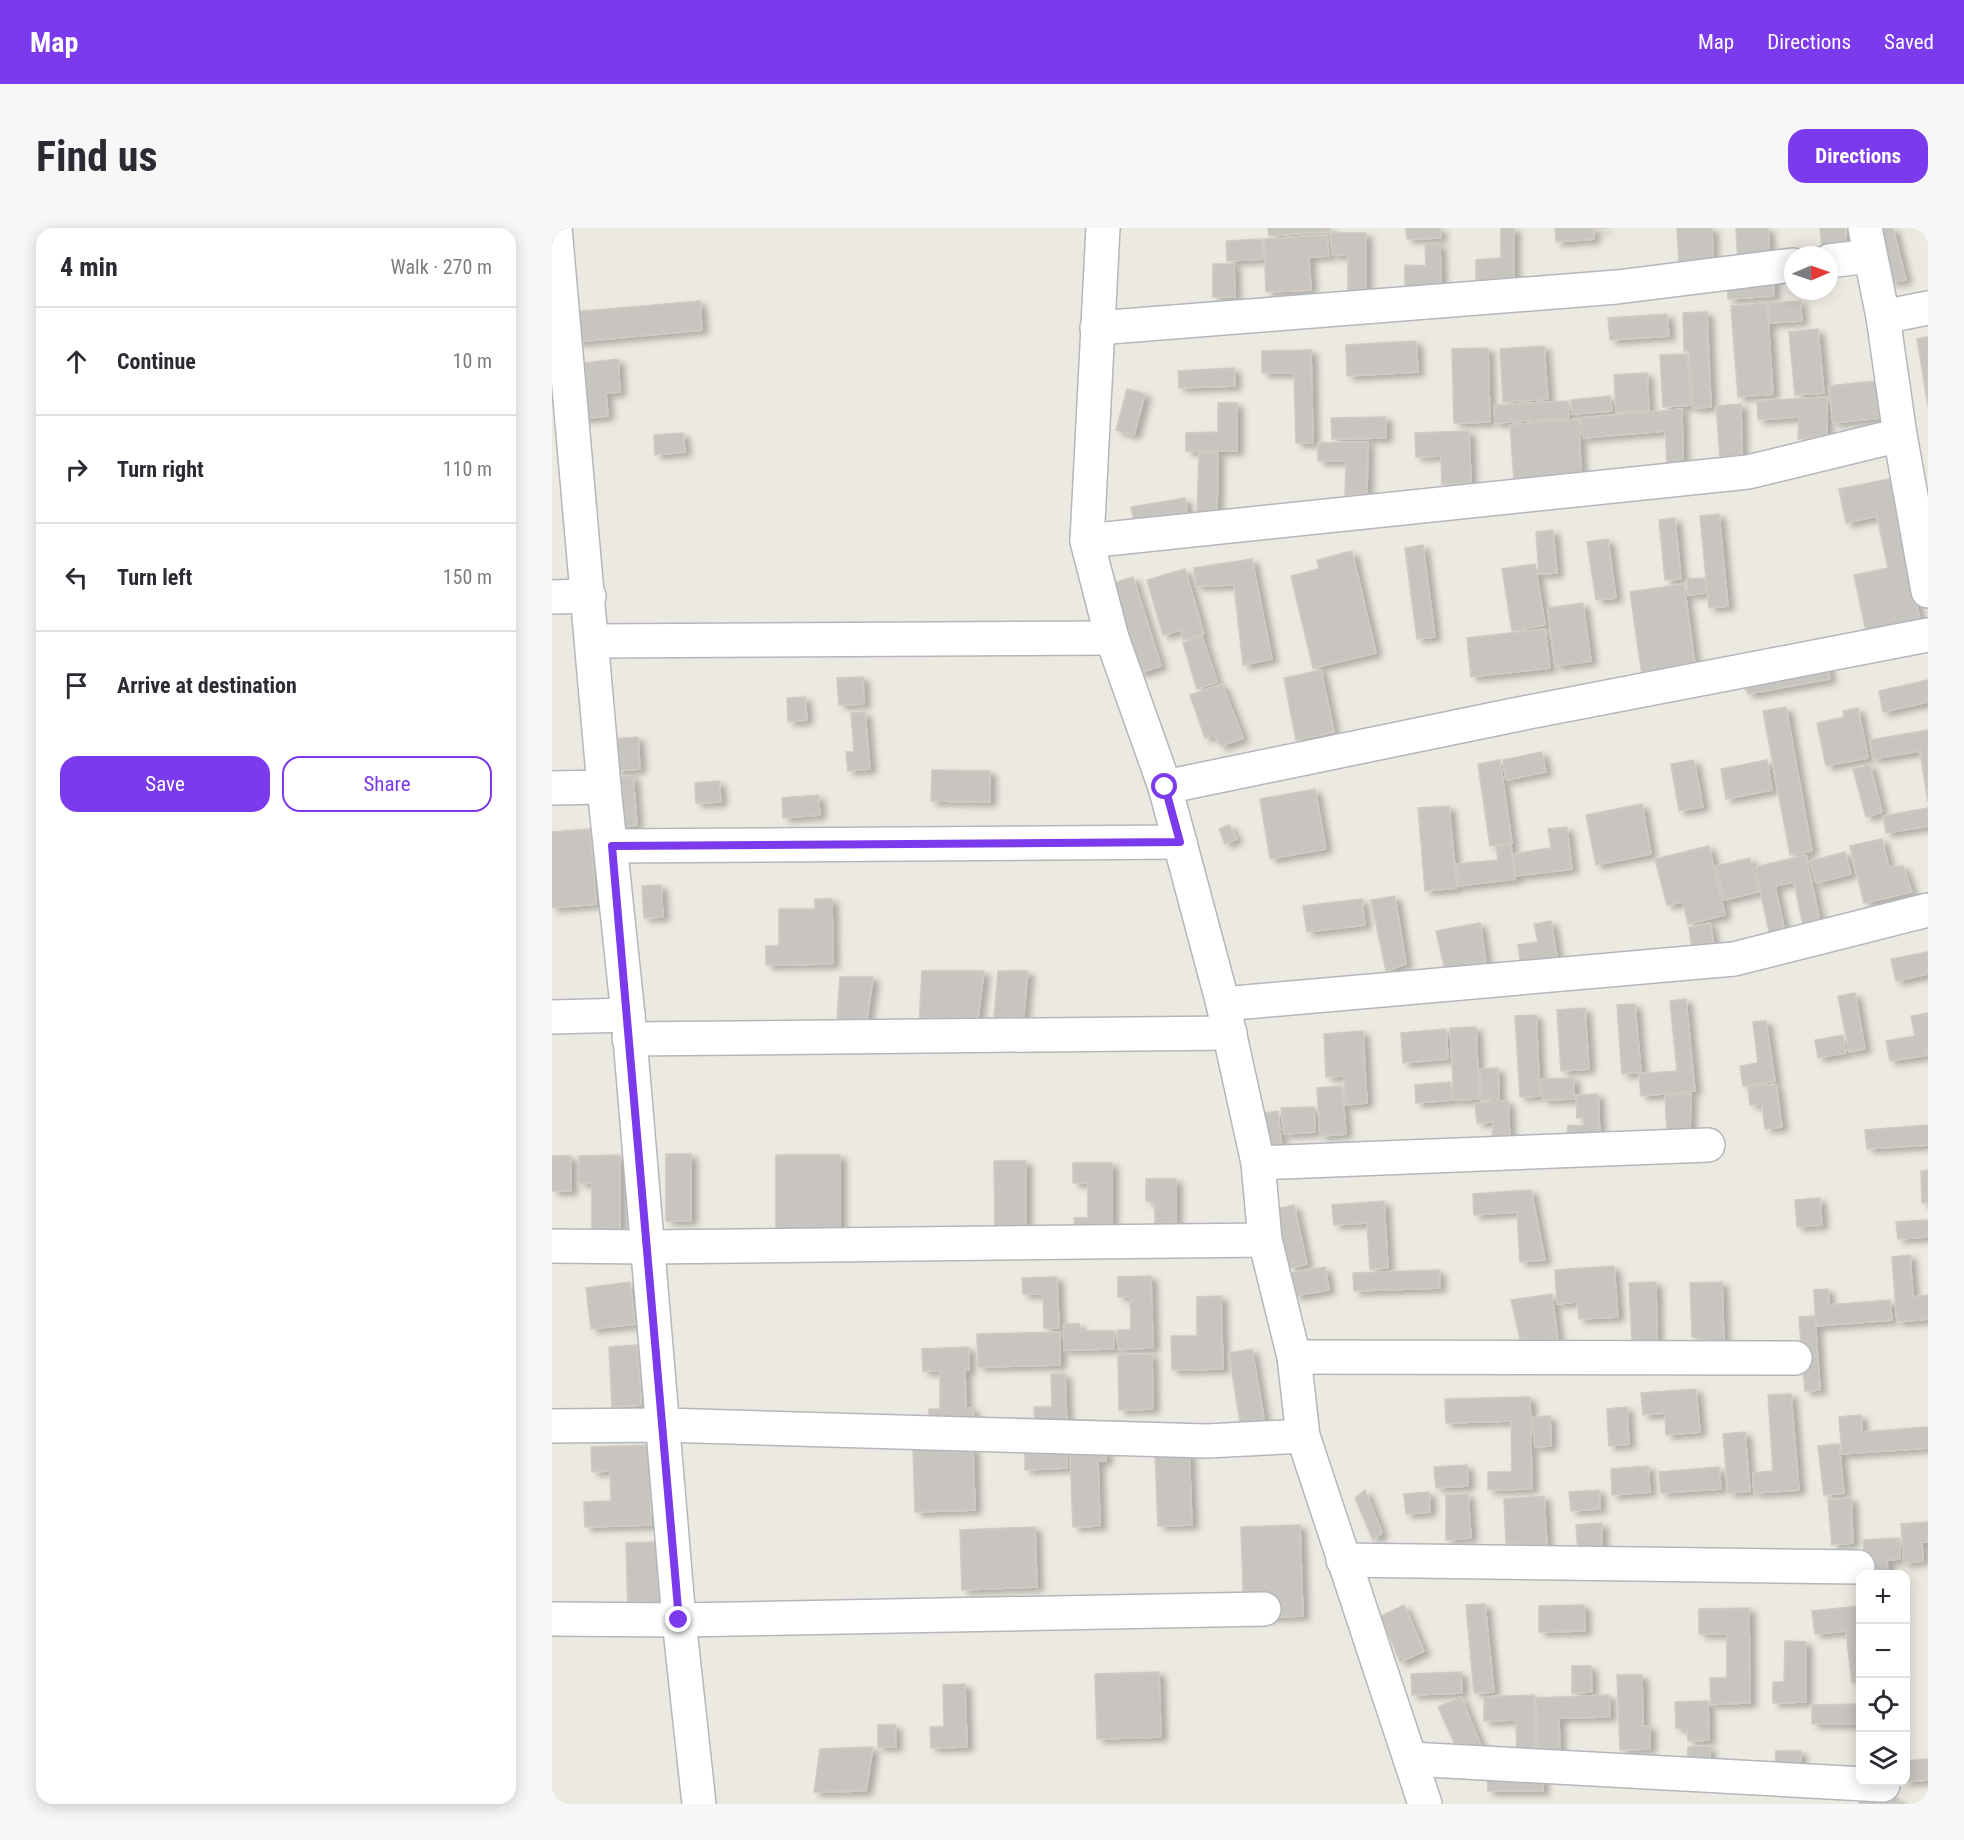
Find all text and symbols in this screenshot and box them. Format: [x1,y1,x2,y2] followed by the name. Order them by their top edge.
[30,26,78,59] text: Map
[1698,30,1734,54] text: Map
[1767,30,1851,54] text: Directions
[1884,30,1934,54] text: Saved
[1788,129,1928,183] button: Directions
[36,132,157,181] text: Find us
[1784,246,1838,300] north arrow
[60,252,118,282] text: 4 min
[391,255,492,279] text: Walk · 270 m
[60,345,93,378] icon: ahead
[117,349,196,374] text: Continue
[453,349,492,373] text: 10 m
[60,453,93,486] icon: right
[117,457,204,482] text: Turn right
[443,457,492,481] text: 110 m
[60,561,93,594] icon: left
[117,565,192,590] text: Turn left
[443,565,492,589] text: 150 m
[60,669,93,702] icon: arrive
[117,673,297,698] text: Arrive at destination
[60,756,270,812] button: Save
[282,756,492,812] button: Share
[1151,773,1177,799] route start
[1856,1570,1910,1786] map controls
[1856,1570,1910,1624] button: +
[665,1606,691,1632] route end
[1856,1624,1910,1678] button: −
[1856,1678,1910,1732] button: locate
[1856,1732,1910,1786] button: layers

